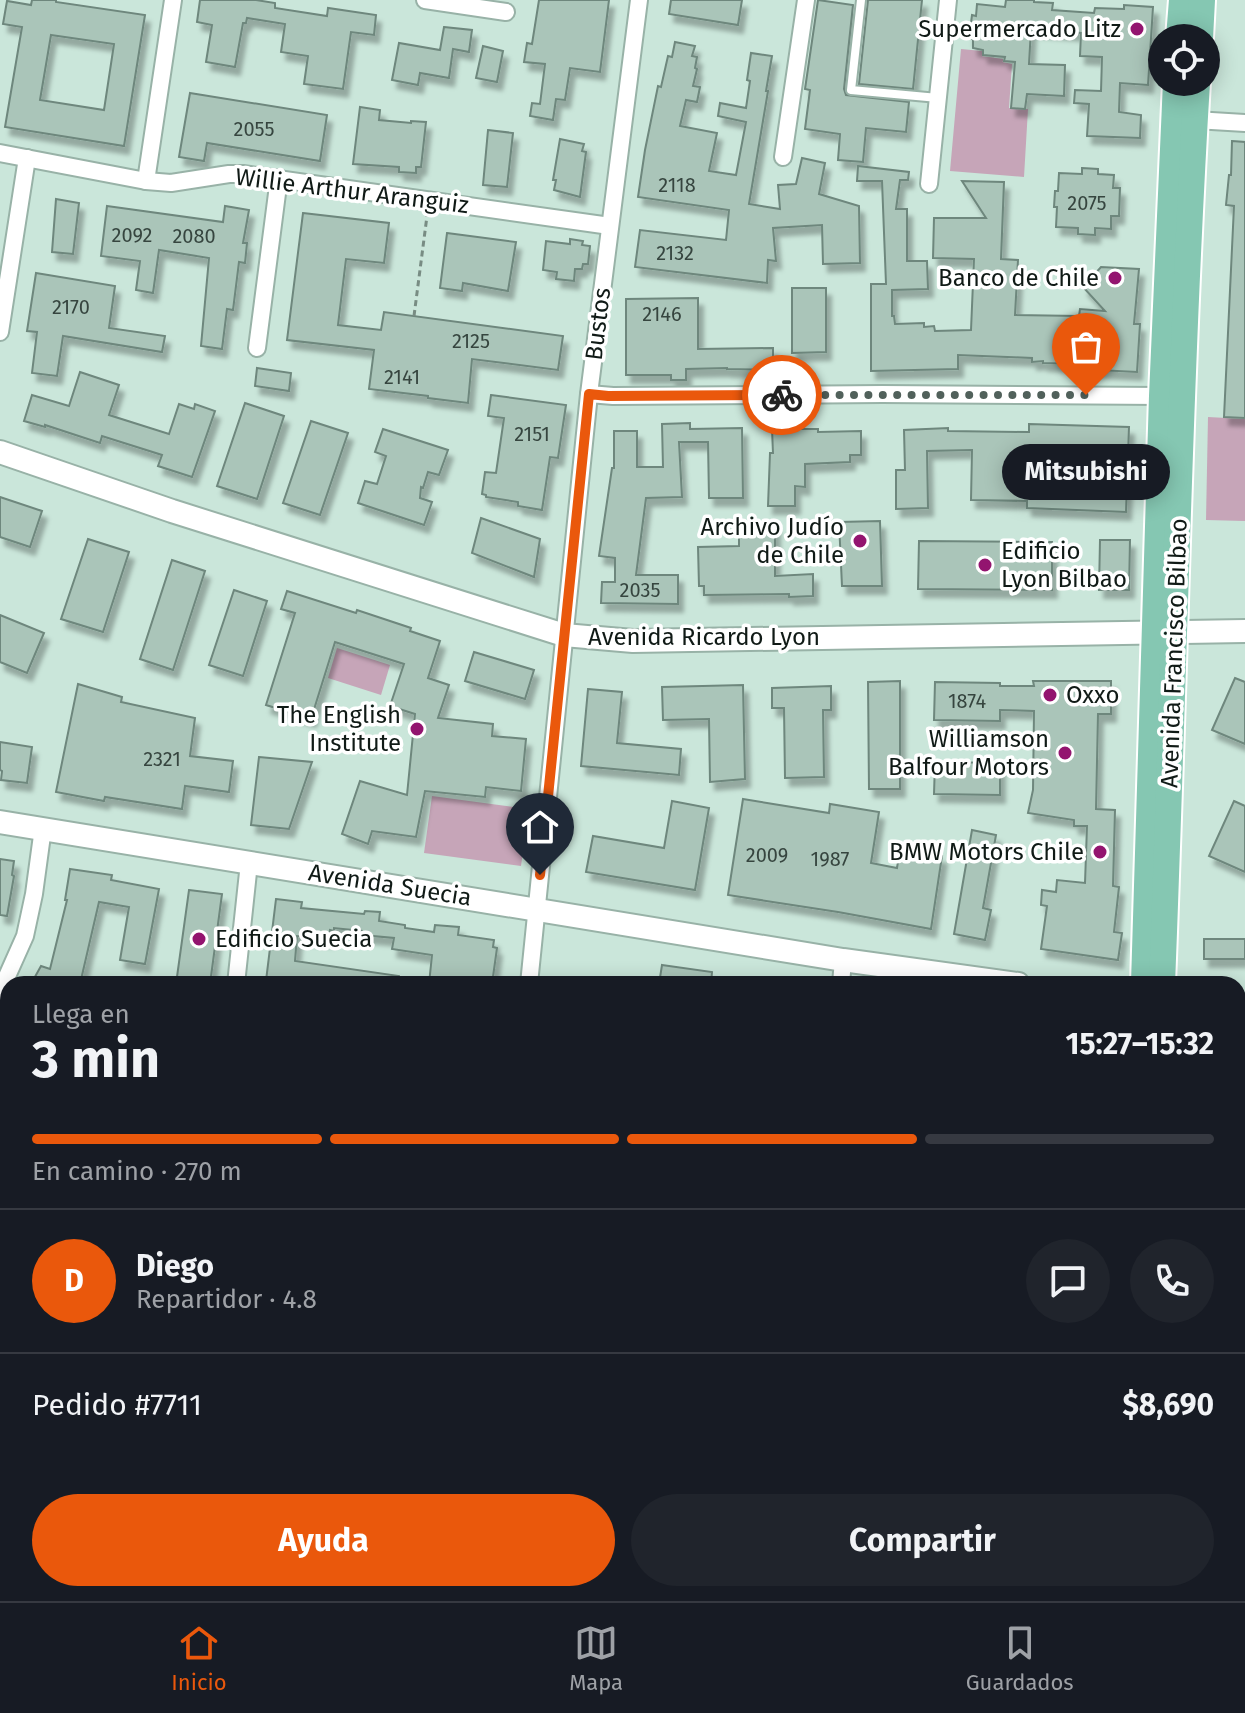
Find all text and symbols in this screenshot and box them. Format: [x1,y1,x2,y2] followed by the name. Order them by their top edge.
[918,15,1121,43] place label: Supermercado Litz
[1128,20,1146,38] marker: Supermercado Litz
[1148,24,1220,96] map controls
[1148,24,1220,96] button: locate
[234,117,275,141] house number: 2055
[234,163,470,219] street label: Willie Arthur Aranguiz
[658,173,696,197] house number: 2118
[1067,191,1107,215] house number: 2075
[112,223,152,247] house number: 2092
[172,224,216,248] house number: 2080
[656,241,694,265] house number: 2132
[938,264,1099,292] place label: Banco de Chile
[1106,269,1124,287] marker: Banco de Chile
[580,286,616,362] street label: Bustos
[52,295,90,319] house number: 2170
[642,302,682,326] house number: 2146
[1052,313,1120,395] pin
[1064,325,1108,369] icon: bag
[452,329,490,353] house number: 2125
[742,355,822,435] courier
[384,365,420,389] house number: 2141
[760,373,804,417] icon: bike
[514,422,550,446] house number: 2151
[1002,443,1170,499] callout: Mitsubishi
[1025,456,1147,487] text: Mitsubishi
[701,513,844,569] place label: Archivo Judío de Chile
[1155,518,1193,788] street label: Avenida Francisco Bilbao
[851,532,869,550] marker: Archivo Judío de Chile
[1001,537,1127,593] place label: Edificio Lyon Bilbao
[976,556,994,574] marker: Edificio Lyon Bilbao
[620,578,660,602] house number: 2035
[588,623,820,651] street label: Avenida Ricardo Lyon
[1066,681,1119,709] place label: Oxxo
[1041,686,1059,704] marker: Oxxo
[948,689,986,713] house number: 1874
[277,701,401,757] place label: The English Institute
[408,720,426,738] marker: The English Institute
[888,725,1049,781] place label: Williamson Balfour Motors
[1056,744,1074,762] marker: Williamson Balfour Motors
[143,747,181,771] house number: 2321
[506,793,574,875] pin
[518,805,562,849] icon: home
[889,838,1084,866] place label: BMW Motors Chile
[746,843,788,867] house number: 2009
[1091,843,1109,861] marker: BMW Motors Chile
[811,847,849,871] house number: 1987
[307,858,473,912] street label: Avenida Suecia
[215,925,372,953] place label: Edificio Suecia
[190,930,208,948] marker: Edificio Suecia
[32,999,130,1030] text: Llega en
[1066,1026,1214,1062] text: 15:27–15:32
[32,1028,160,1091] text: 3 min
[32,1156,242,1187] text: En camino · 270 m
[1026,1239,1110,1323] button: chat
[1130,1239,1214,1323] button: phone
[136,1248,214,1284] text: Diego
[64,1263,84,1299] text: D
[136,1284,317,1315] text: Repartidor · 4.8
[32,1387,202,1423] text: Pedido #7711
[1122,1387,1214,1423] text: $8,690
[32,1494,615,1586] button: Ayuda
[631,1494,1214,1586] button: Compartir
[171,1621,226,1696] tab: Inicio
[569,1621,623,1696] tab: Mapa
[966,1621,1074,1696] tab: Guardados

